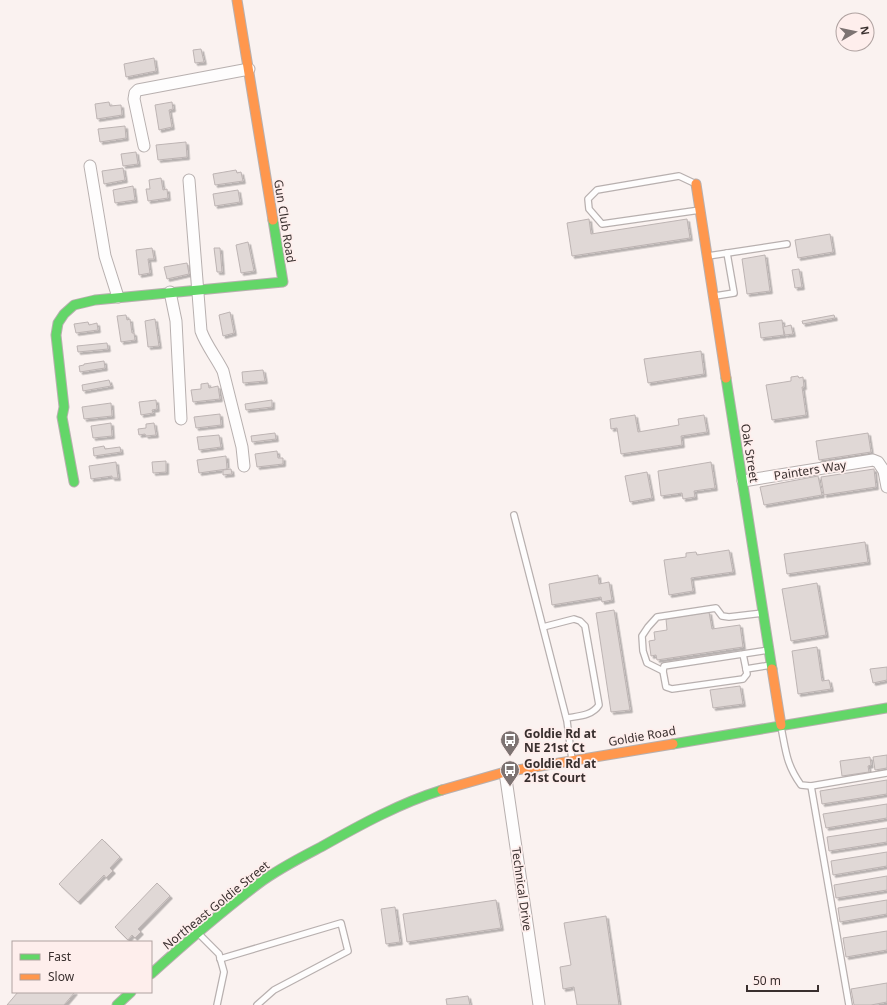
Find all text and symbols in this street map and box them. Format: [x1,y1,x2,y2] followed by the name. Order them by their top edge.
[835,12,875,52] north arrow
[857,25,873,36] text: N
[270,178,300,264] street label: Gun Club Road
[737,422,763,484] street label: Oak Street
[773,456,848,484] street label: Painters Way
[607,722,677,750] street label: Goldie Road
[524,725,596,756] place label: Goldie Rd at NE 21st Ct
[499,729,521,757] bus stop icon: Goldie Rd at NE 21st Ct
[524,755,596,786] place label: Goldie Rd at 21st Court
[499,759,521,787] bus stop icon: Goldie Rd at 21st Court
[508,846,536,932] street label: Technical Drive
[159,856,273,953] street label: Northeast Goldie Street
[12,941,152,993] legend
[48,948,72,965] text: Fast
[747,967,818,993] scale bar
[48,968,75,985] text: Slow
[753,972,781,989] text: 50 m

